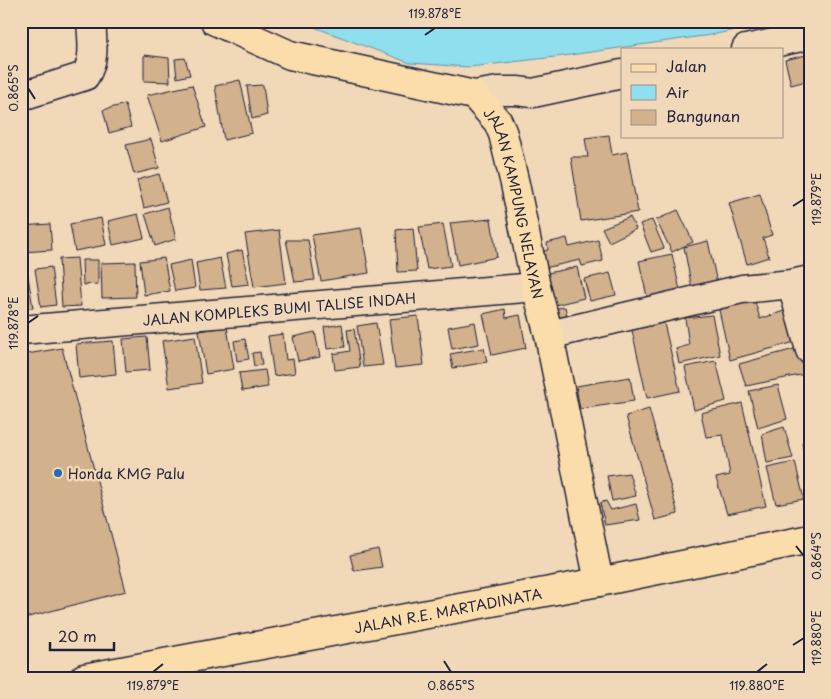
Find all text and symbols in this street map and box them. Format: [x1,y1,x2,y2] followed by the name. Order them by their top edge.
[408,4,462,22] text: 119.878°E
[621,48,784,138] legend
[666,54,707,77] text: Jalan
[4,64,22,112] text: 0.865°S
[666,80,689,103] text: Air
[479,102,549,301] street label: JALAN KAMPUNG NELAYAN
[666,104,740,127] text: Bangunan
[807,173,825,225] text: 119.879°E
[142,287,417,330] street label: JALAN KOMPLEKS BUMI TALISE INDAH
[4,296,22,350] text: 119.878°E
[68,463,185,484] place label: Honda KMG Palu
[52,467,64,479] marker: Honda KMG Palu
[807,532,825,580] text: 0.864°S
[352,582,544,638] street label: JALAN R.E. MARTADINATA
[807,610,825,666] text: 119.880°E
[50,619,114,651] scale bar
[58,624,97,647] text: 20 m
[127,676,179,694] text: 119.879°E
[427,676,475,694] text: 0.865°S
[729,676,785,694] text: 119.880°E

